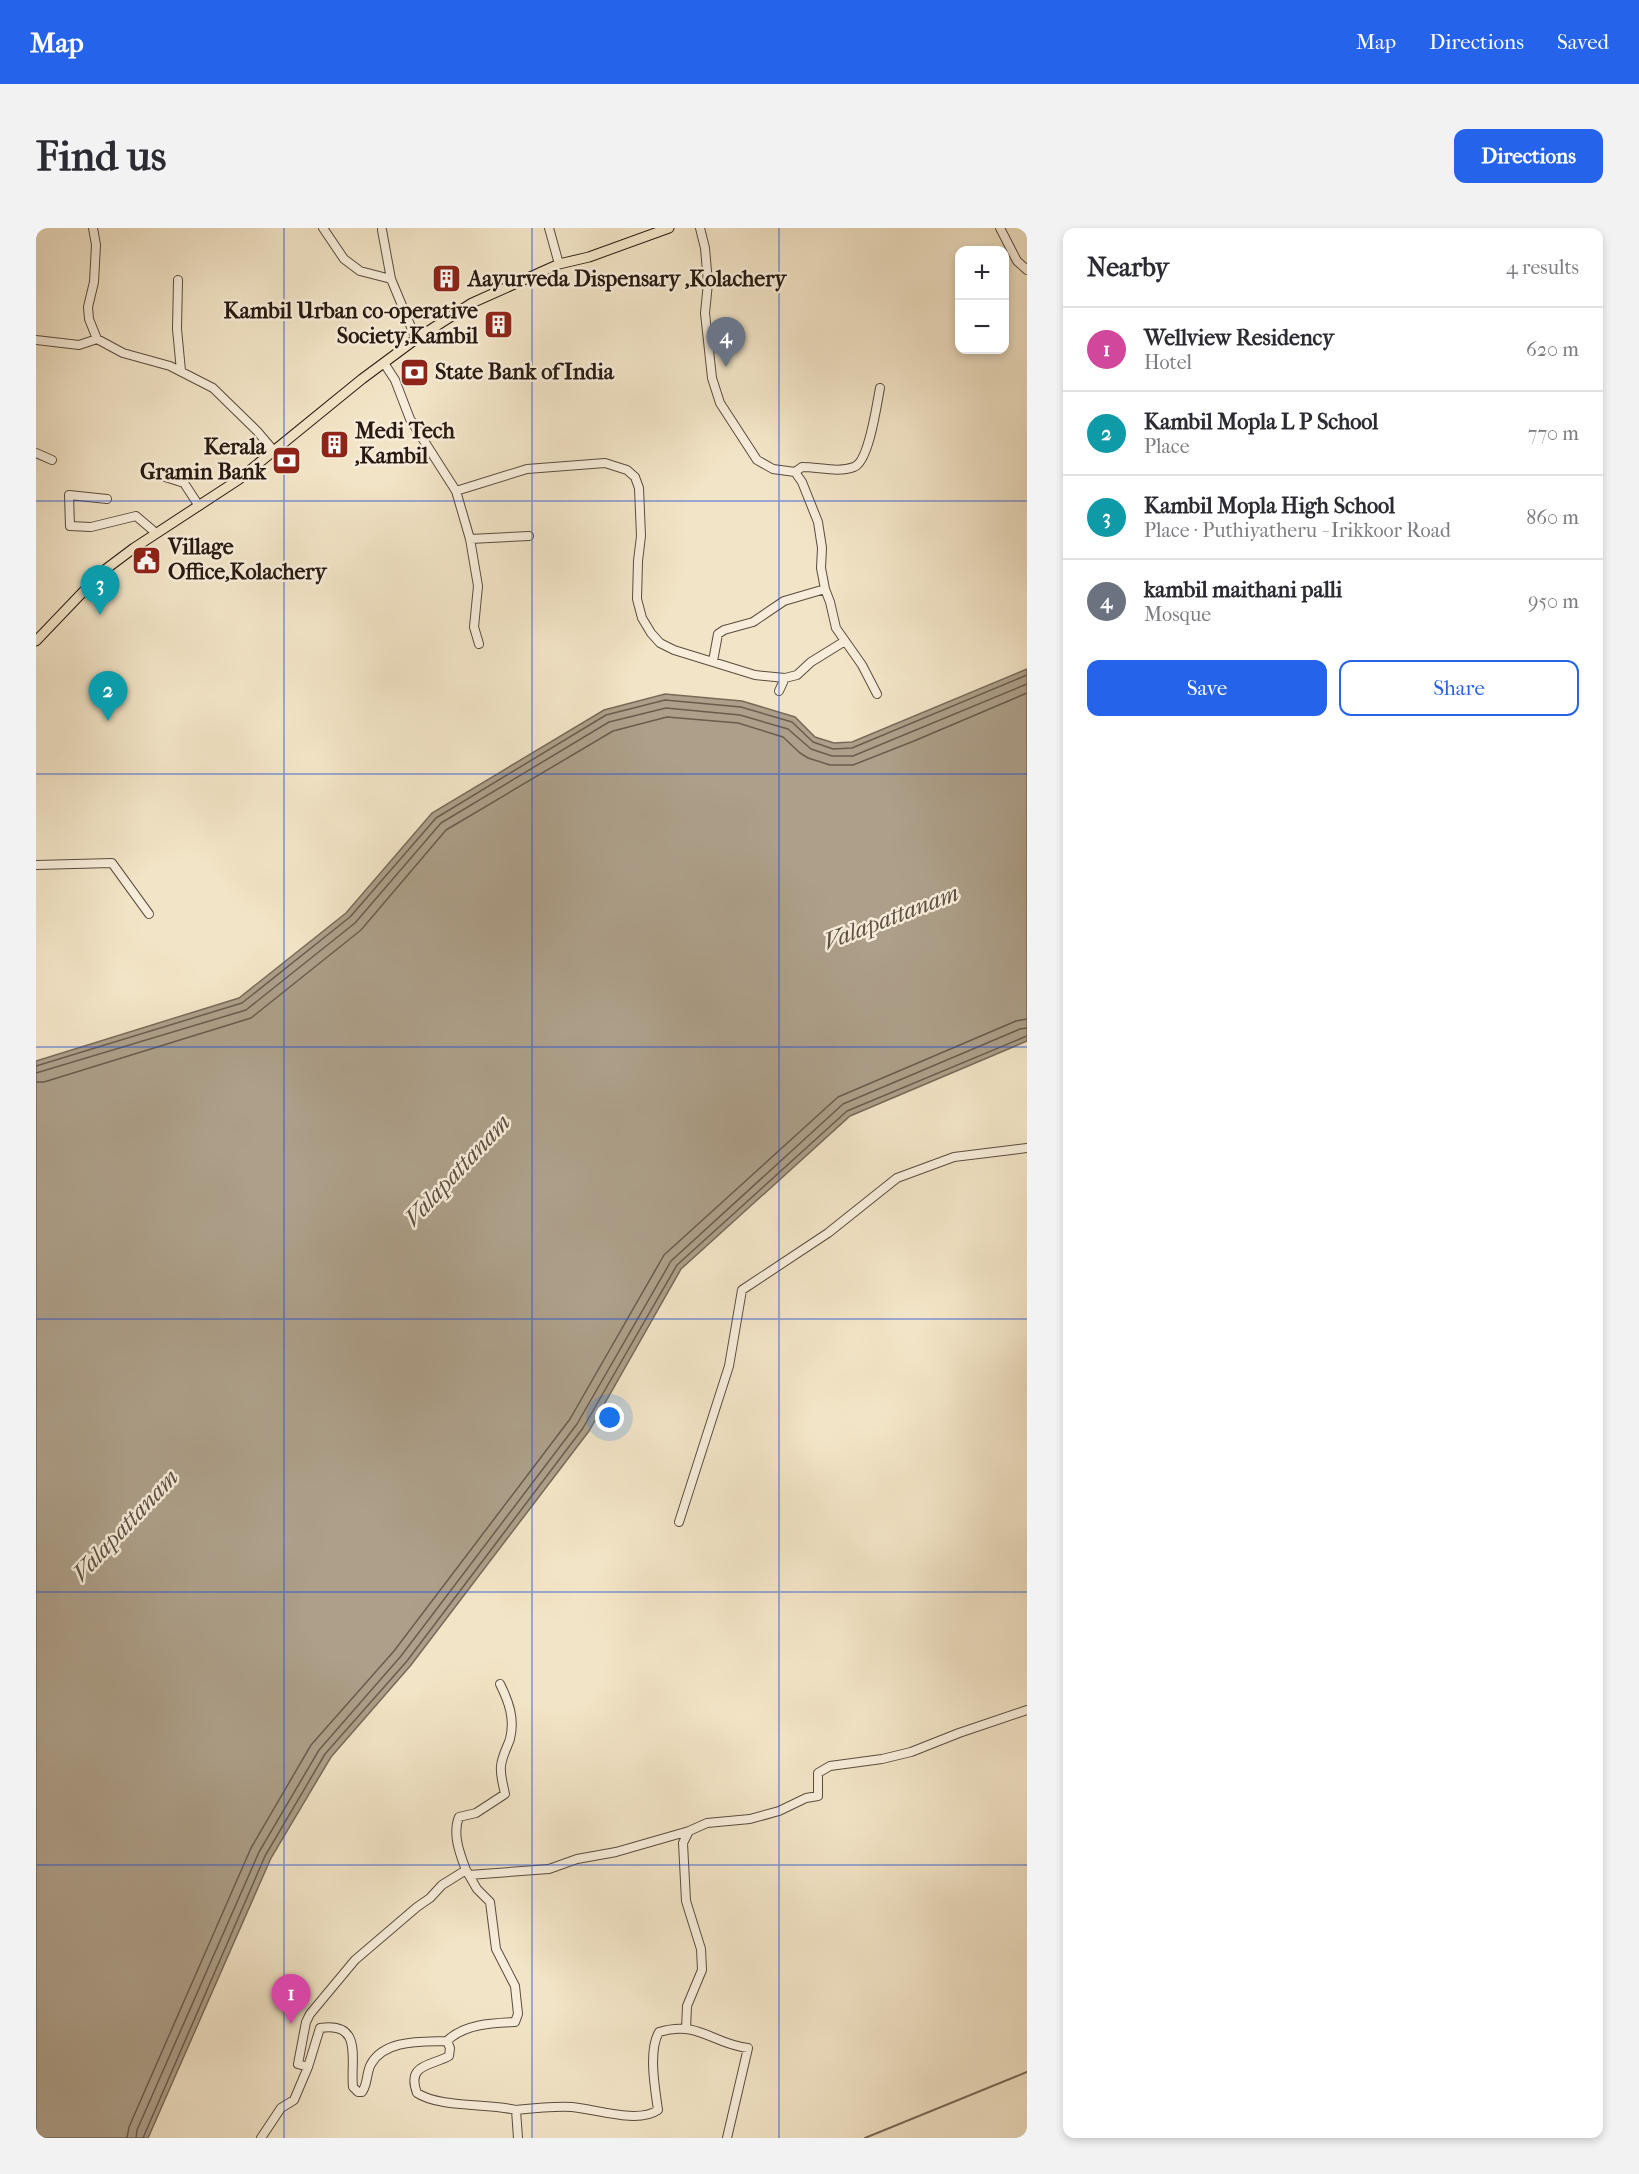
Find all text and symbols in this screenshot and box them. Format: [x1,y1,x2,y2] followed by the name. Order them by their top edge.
[30,26,84,59] text: Map
[1356,30,1396,54] text: Map
[1429,30,1524,54] text: Directions
[1557,30,1609,54] text: Saved
[1454,129,1603,183] button: Directions
[36,132,166,181] text: Find us
[955,246,1009,354] map controls
[955,246,1009,300] button: +
[1087,252,1169,283] text: Nearby
[1506,256,1579,279] text: 4 results
[431,263,463,295] building icon: Aayurveda Dispensary ,Kolachery
[466,266,788,292] place label: Aayurveda Dispensary ,Kolachery
[224,298,479,349] place label: Kambil Urban co-operative Society,Kambil
[955,300,1009,354] button: −
[483,308,515,340] building icon: Kambil Urban co-operative Society,Kambil
[706,318,746,367] pin: 4
[1144,325,1334,351] text: Wellview Residency
[1103,338,1110,361] text: 1
[1526,338,1579,361] text: 620 m
[1144,351,1192,374] text: Hotel
[398,356,430,388] bank icon: State Bank of India
[435,359,615,385] place label: State Bank of India
[1144,409,1378,435] text: Kambil Mopla L P School
[354,418,455,469] place label: Medi Tech ,Kambil
[1101,422,1112,445] text: 2
[1528,422,1579,445] text: 770 m
[318,428,350,460] building icon: Medi Tech ,Kambil
[140,434,267,485] place label: Kerala Gramin Bank
[1144,435,1190,458] text: Place
[271,444,303,476] bank icon: Kerala Gramin Bank
[1144,493,1395,519] text: Kambil Mopla High School
[1102,506,1111,529] text: 3
[1526,506,1579,529] text: 860 m
[1144,519,1451,542] text: Place · Puthiyatheru - Irikkoor Road
[167,534,328,585] place label: Village Office,Kolachery
[131,544,163,576] public building icon: Village Office,Kolachery
[80,566,120,615] pin: 3
[1144,577,1342,603] text: kambil maithani palli
[1101,590,1112,613] text: 4
[1528,590,1579,613] text: 950 m
[1144,603,1211,626] text: Mosque
[1087,660,1327,716] button: Save
[1339,660,1579,716] button: Share
[88,672,128,721] pin: 2
[819,878,963,956] water label: Valapattanam
[398,1108,516,1232] water label: Valapattanam
[595,1403,624,1432] your location
[66,1463,184,1587] water label: Valapattanam
[272,1974,310,2024] pin: 1

